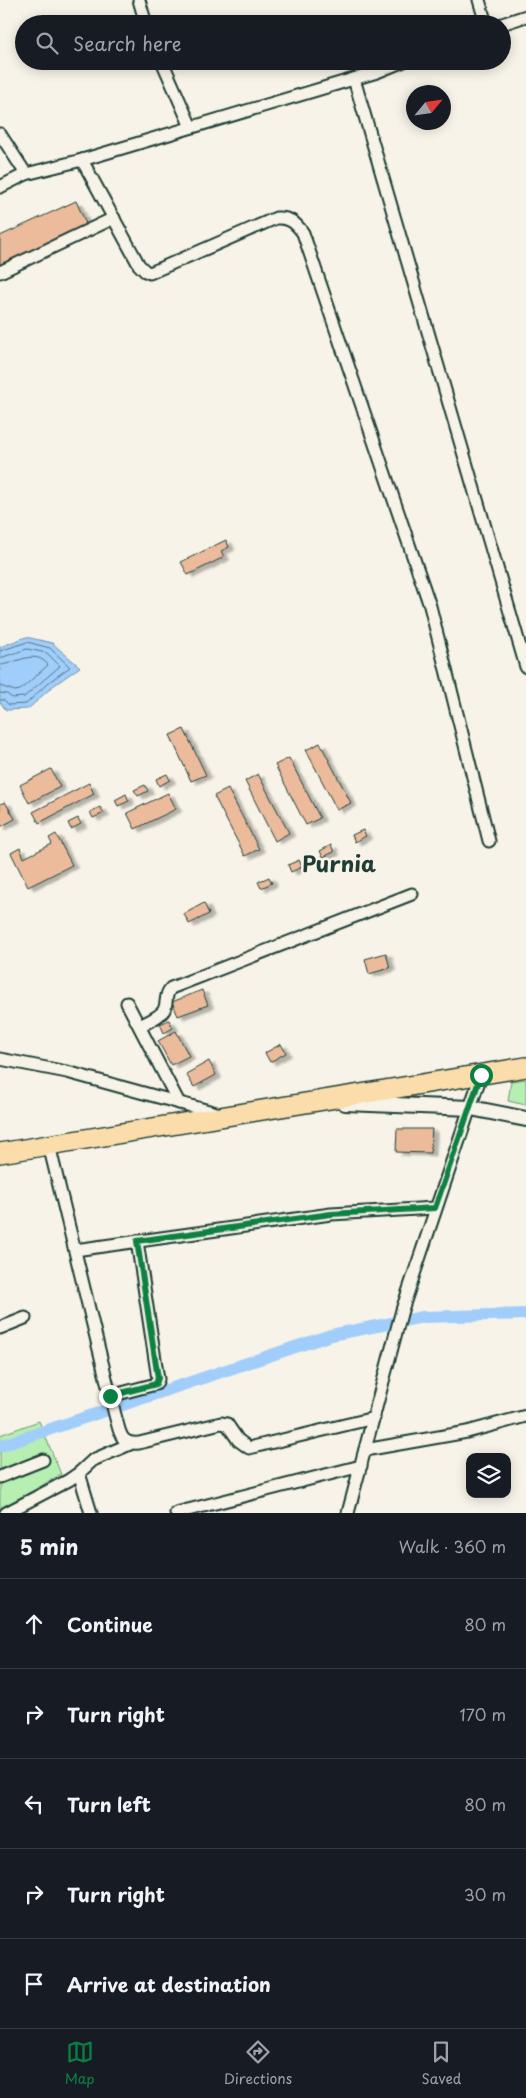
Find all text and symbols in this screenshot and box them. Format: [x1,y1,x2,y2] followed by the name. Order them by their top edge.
[15,15,511,70] search box
[33,29,61,57] icon: search
[73,29,182,57] text: Search here
[406,85,451,130] north arrow
[302,846,376,879] district label: Purnia
[470,1064,493,1087] route start
[99,1385,122,1408] route end
[466,1453,511,1498] map controls
[466,1453,511,1498] button: layers
[20,1530,78,1562] text: 5 min
[399,1534,506,1558] text: Walk · 360 m
[20,1610,48,1638] icon: ahead
[67,1610,153,1638] text: Continue
[464,1612,506,1636] text: 80 m
[20,1700,48,1728] icon: right
[67,1700,165,1728] text: Turn right
[460,1702,506,1726] text: 170 m
[20,1790,48,1818] icon: left
[67,1790,151,1818] text: Turn left
[464,1792,506,1816] text: 80 m
[20,1880,48,1908] icon: right
[67,1880,165,1908] text: Turn right
[464,1882,506,1906] text: 30 m
[20,1970,48,1998] icon: arrive
[67,1970,271,1998] text: Arrive at destination
[65,2038,95,2089] tab: Map
[224,2038,292,2089] tab: Directions
[422,2038,461,2089] tab: Saved

